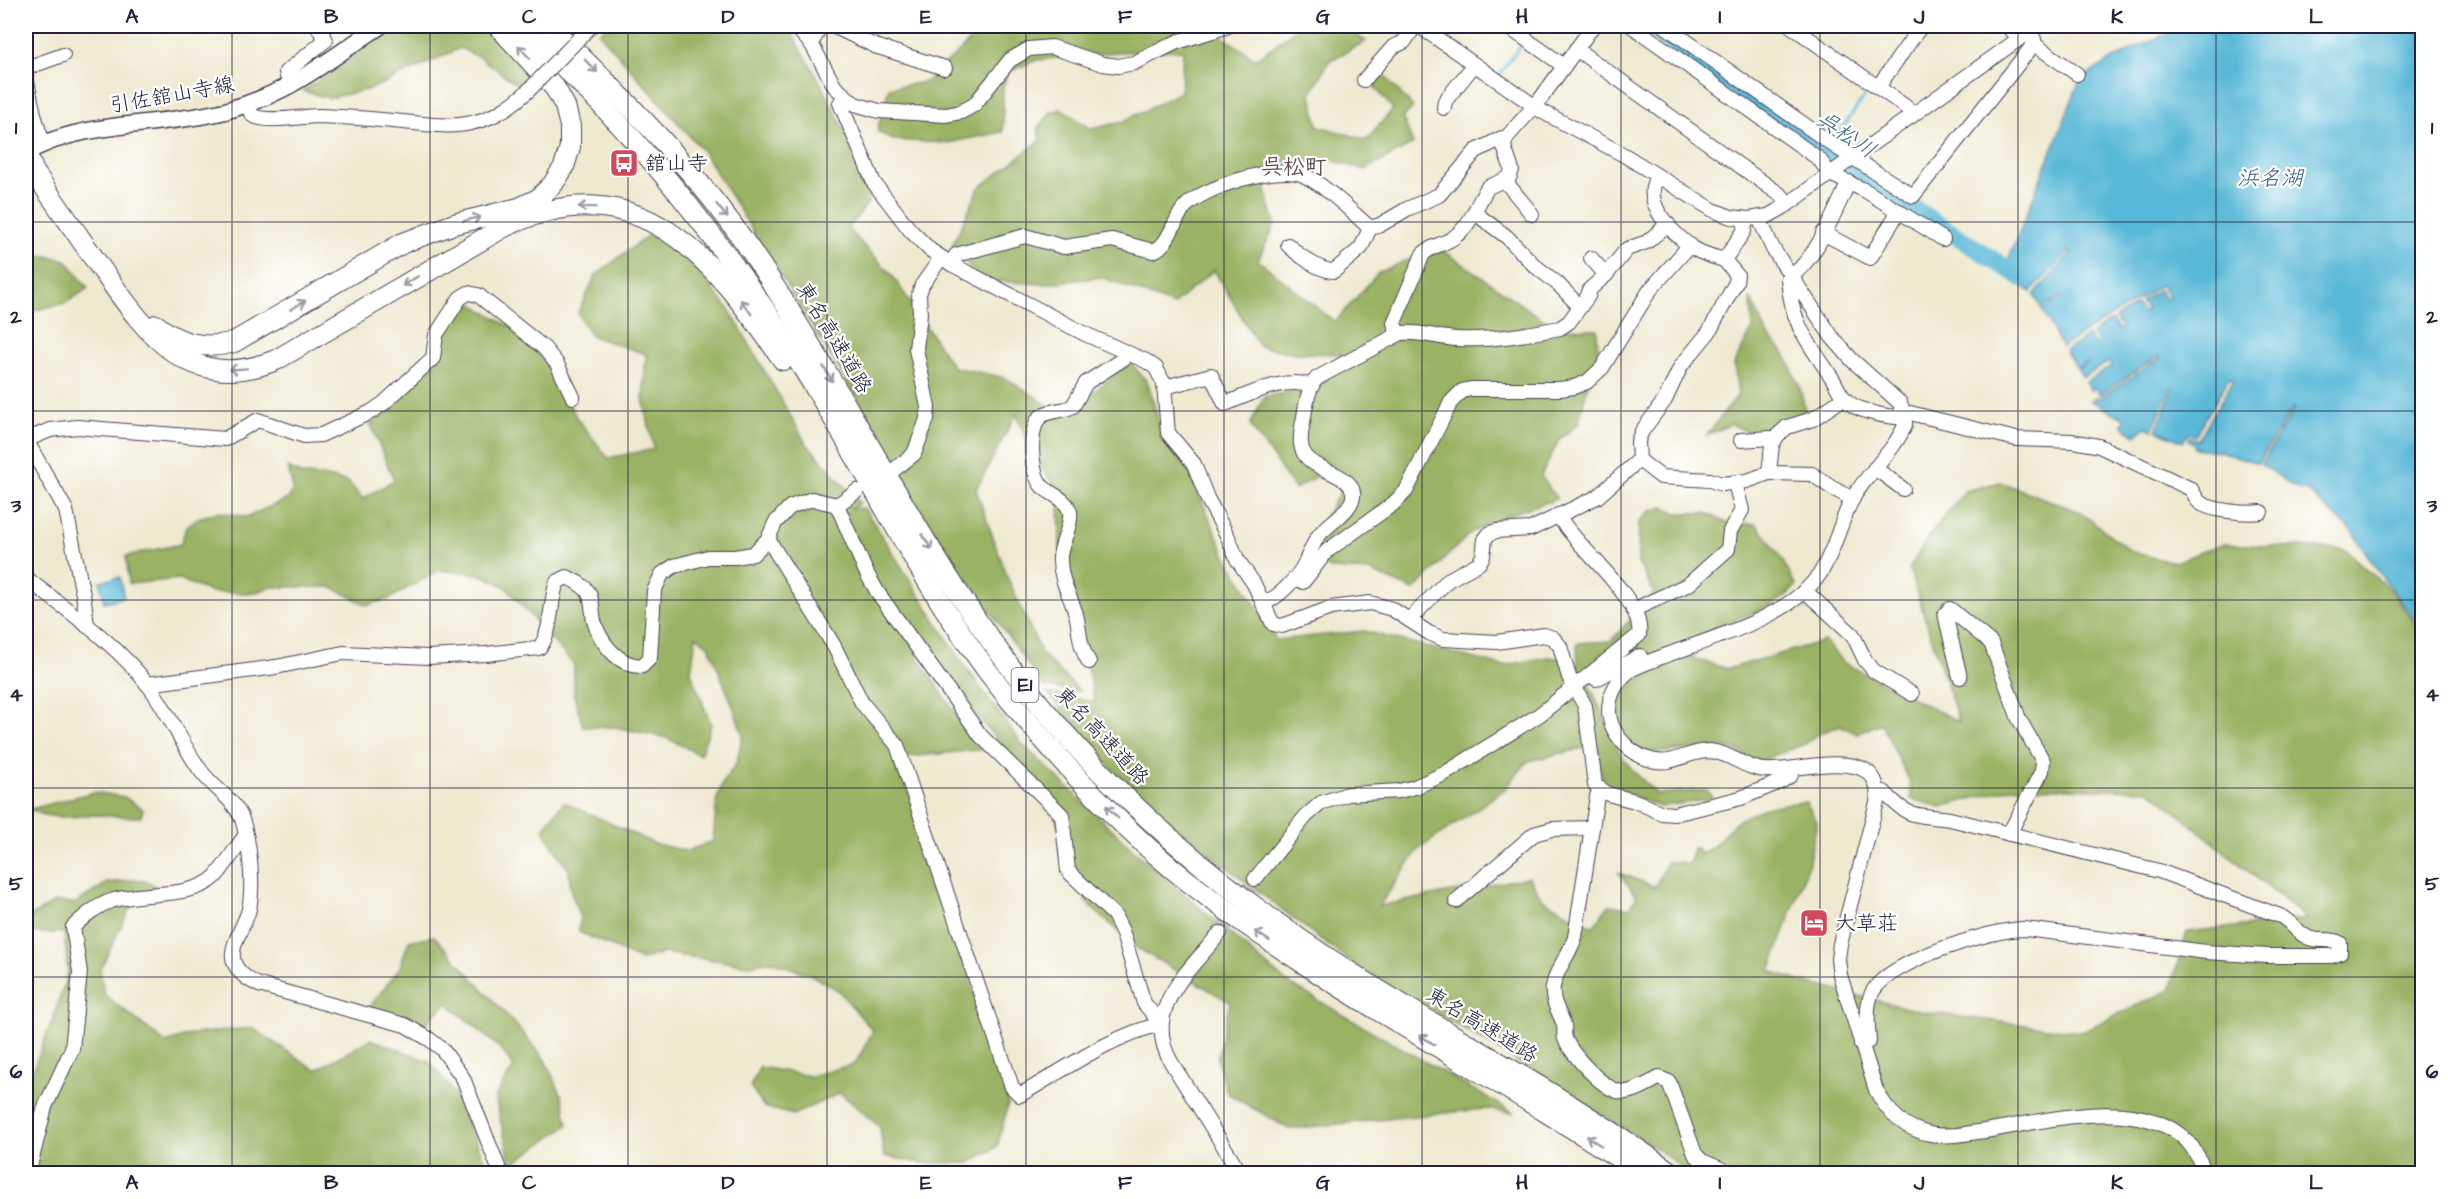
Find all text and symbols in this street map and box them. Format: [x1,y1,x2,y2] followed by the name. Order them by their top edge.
[126,3,139,31] text: A
[324,3,339,31] text: B
[522,3,537,31] text: C
[722,3,735,31] text: D
[920,3,932,31] text: E
[1118,3,1133,31] text: F
[1316,3,1330,31] text: G
[1516,3,1528,31] text: H
[1718,3,1722,31] text: I
[1913,3,1925,31] text: J
[2111,3,2124,31] text: K
[2309,3,2323,31] text: L
[517,45,531,60] one-way arrow
[584,59,599,74] one-way arrow
[107,70,237,120] street label: 引佐舘山寺線
[1810,104,1882,166] water label: 呉松川
[15,114,18,142] text: 1
[2431,114,2434,142] text: 1
[608,147,640,179] bus stop icon: 舘山寺
[645,149,708,178] place label: 舘山寺
[1261,152,1327,183] district label: 呉松町
[2237,163,2305,194] water label: 浜名湖
[578,201,598,213] one-way arrow
[715,203,728,219] one-way arrow
[462,213,481,225] one-way arrow
[402,275,419,287] one-way arrow
[789,277,879,399] street label: 東名高速道路
[289,299,306,311] one-way arrow
[739,300,752,316] one-way arrow
[9,303,22,331] text: 2
[2425,303,2438,331] text: 2
[228,364,248,375] one-way arrow
[823,365,835,382] one-way arrow
[10,492,22,520] text: 3
[2426,492,2438,520] text: 3
[921,533,933,550] one-way arrow
[1012,668,1038,702] road number: E1
[1048,680,1156,792] street label: 東名高速道路
[9,681,23,709] text: 4
[2425,681,2439,709] text: 4
[1105,805,1119,820] one-way arrow
[9,870,24,898] text: 5
[2425,870,2440,898] text: 5
[1798,907,1830,939] hotel icon: 大草荘
[1835,909,1898,938] place label: 大草荘
[1254,930,1271,942] one-way arrow
[1421,980,1543,1070] street label: 東名高速道路
[1419,1034,1436,1046] one-way arrow
[10,1058,23,1086] text: 6
[2426,1058,2439,1086] text: 6
[1586,1135,1603,1147] one-way arrow
[126,1169,139,1197] text: A
[324,1169,339,1197] text: B
[522,1169,537,1197] text: C
[722,1169,735,1197] text: D
[920,1169,932,1197] text: E
[1118,1169,1133,1197] text: F
[1316,1169,1330,1197] text: G
[1516,1169,1528,1197] text: H
[1718,1169,1722,1197] text: I
[1913,1169,1925,1197] text: J
[2111,1169,2124,1197] text: K
[2309,1169,2323,1197] text: L

